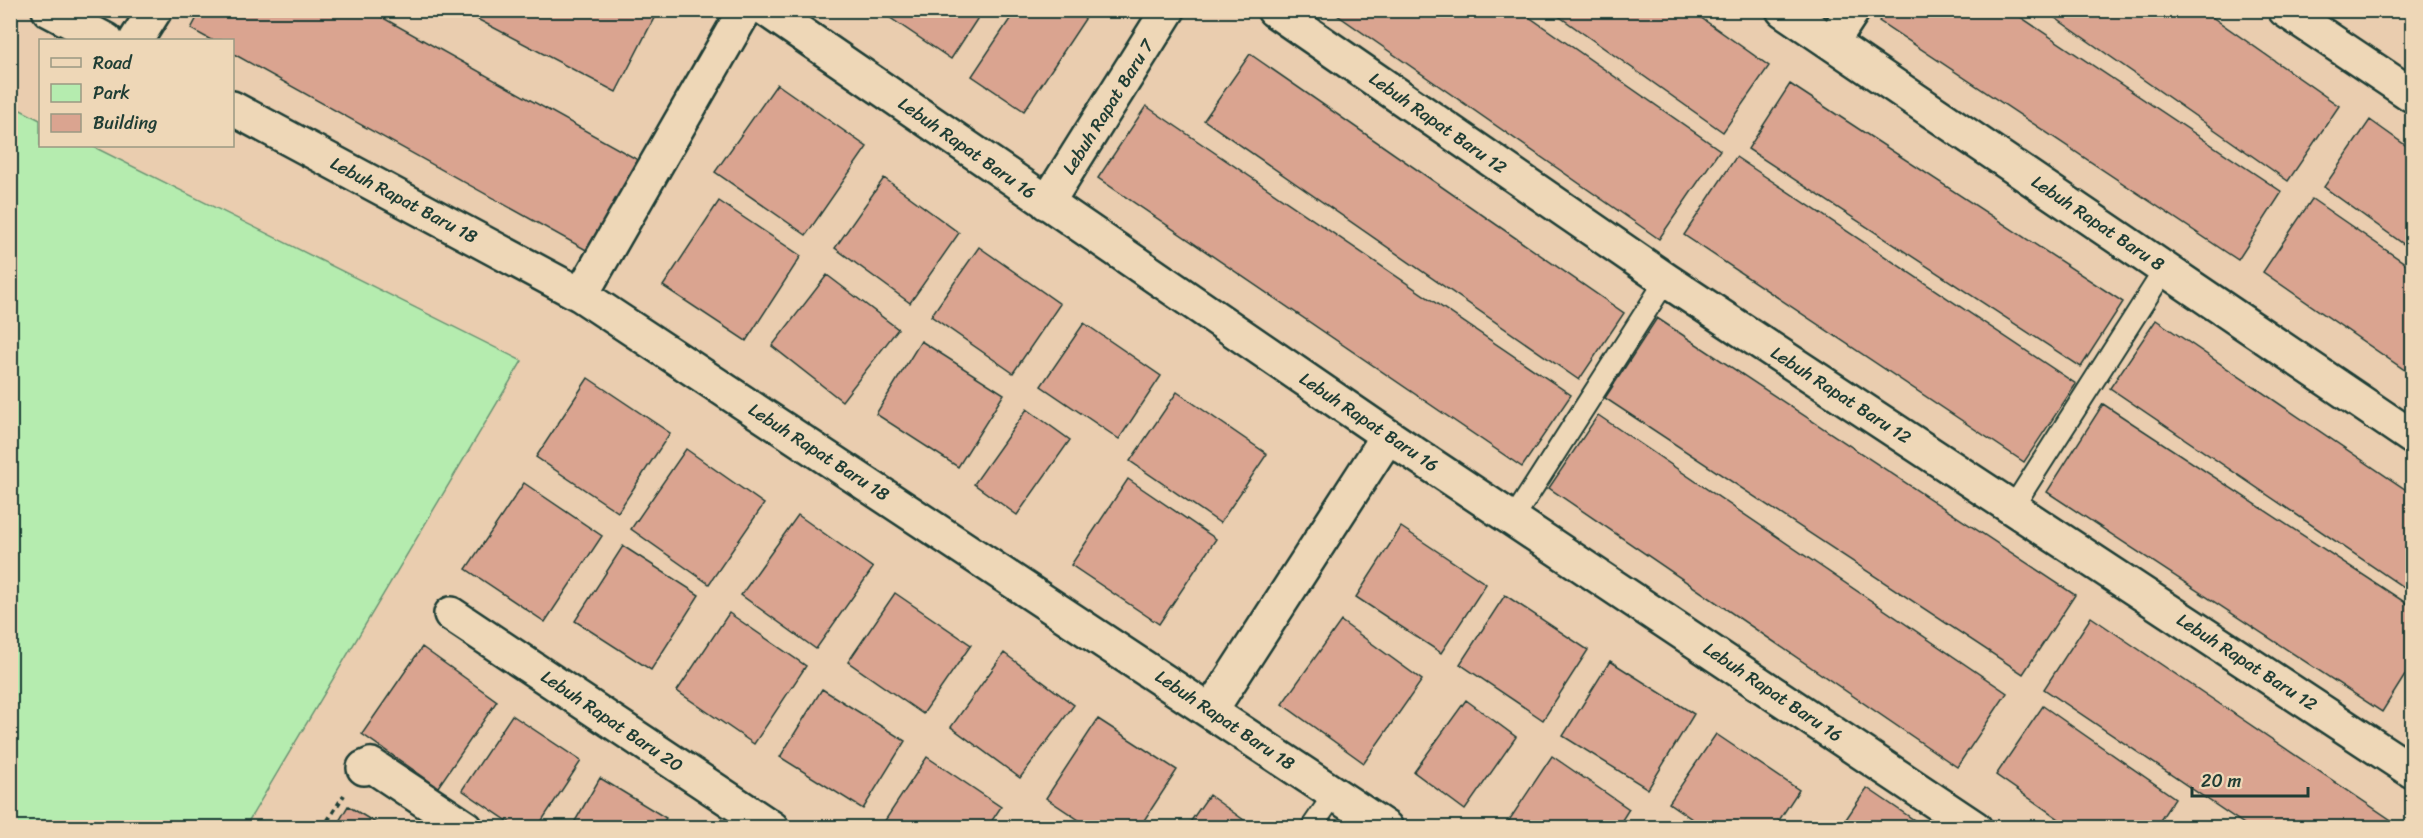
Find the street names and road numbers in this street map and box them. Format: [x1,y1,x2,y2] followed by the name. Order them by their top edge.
[1053,31,1163,181] street label: Lebuh Rapat Baru 7
[1362,63,1514,183] street label: Lebuh Rapat Baru 12
[891,88,1043,208] street label: Lebuh Rapat Baru 16
[324,148,484,252] street label: Lebuh Rapat Baru 18
[2025,166,2171,280] street label: Lebuh Rapat Baru 8
[1764,337,1918,453] street label: Lebuh Rapat Baru 12
[1293,363,1445,481] street label: Lebuh Rapat Baru 16
[742,394,896,510] street label: Lebuh Rapat Baru 18
[2170,604,2324,720] street label: Lebuh Rapat Baru 12
[1697,633,1849,751] street label: Lebuh Rapat Baru 16
[534,661,690,781] street label: Lebuh Rapat Baru 20
[1148,661,1302,779] street label: Lebuh Rapat Baru 18

